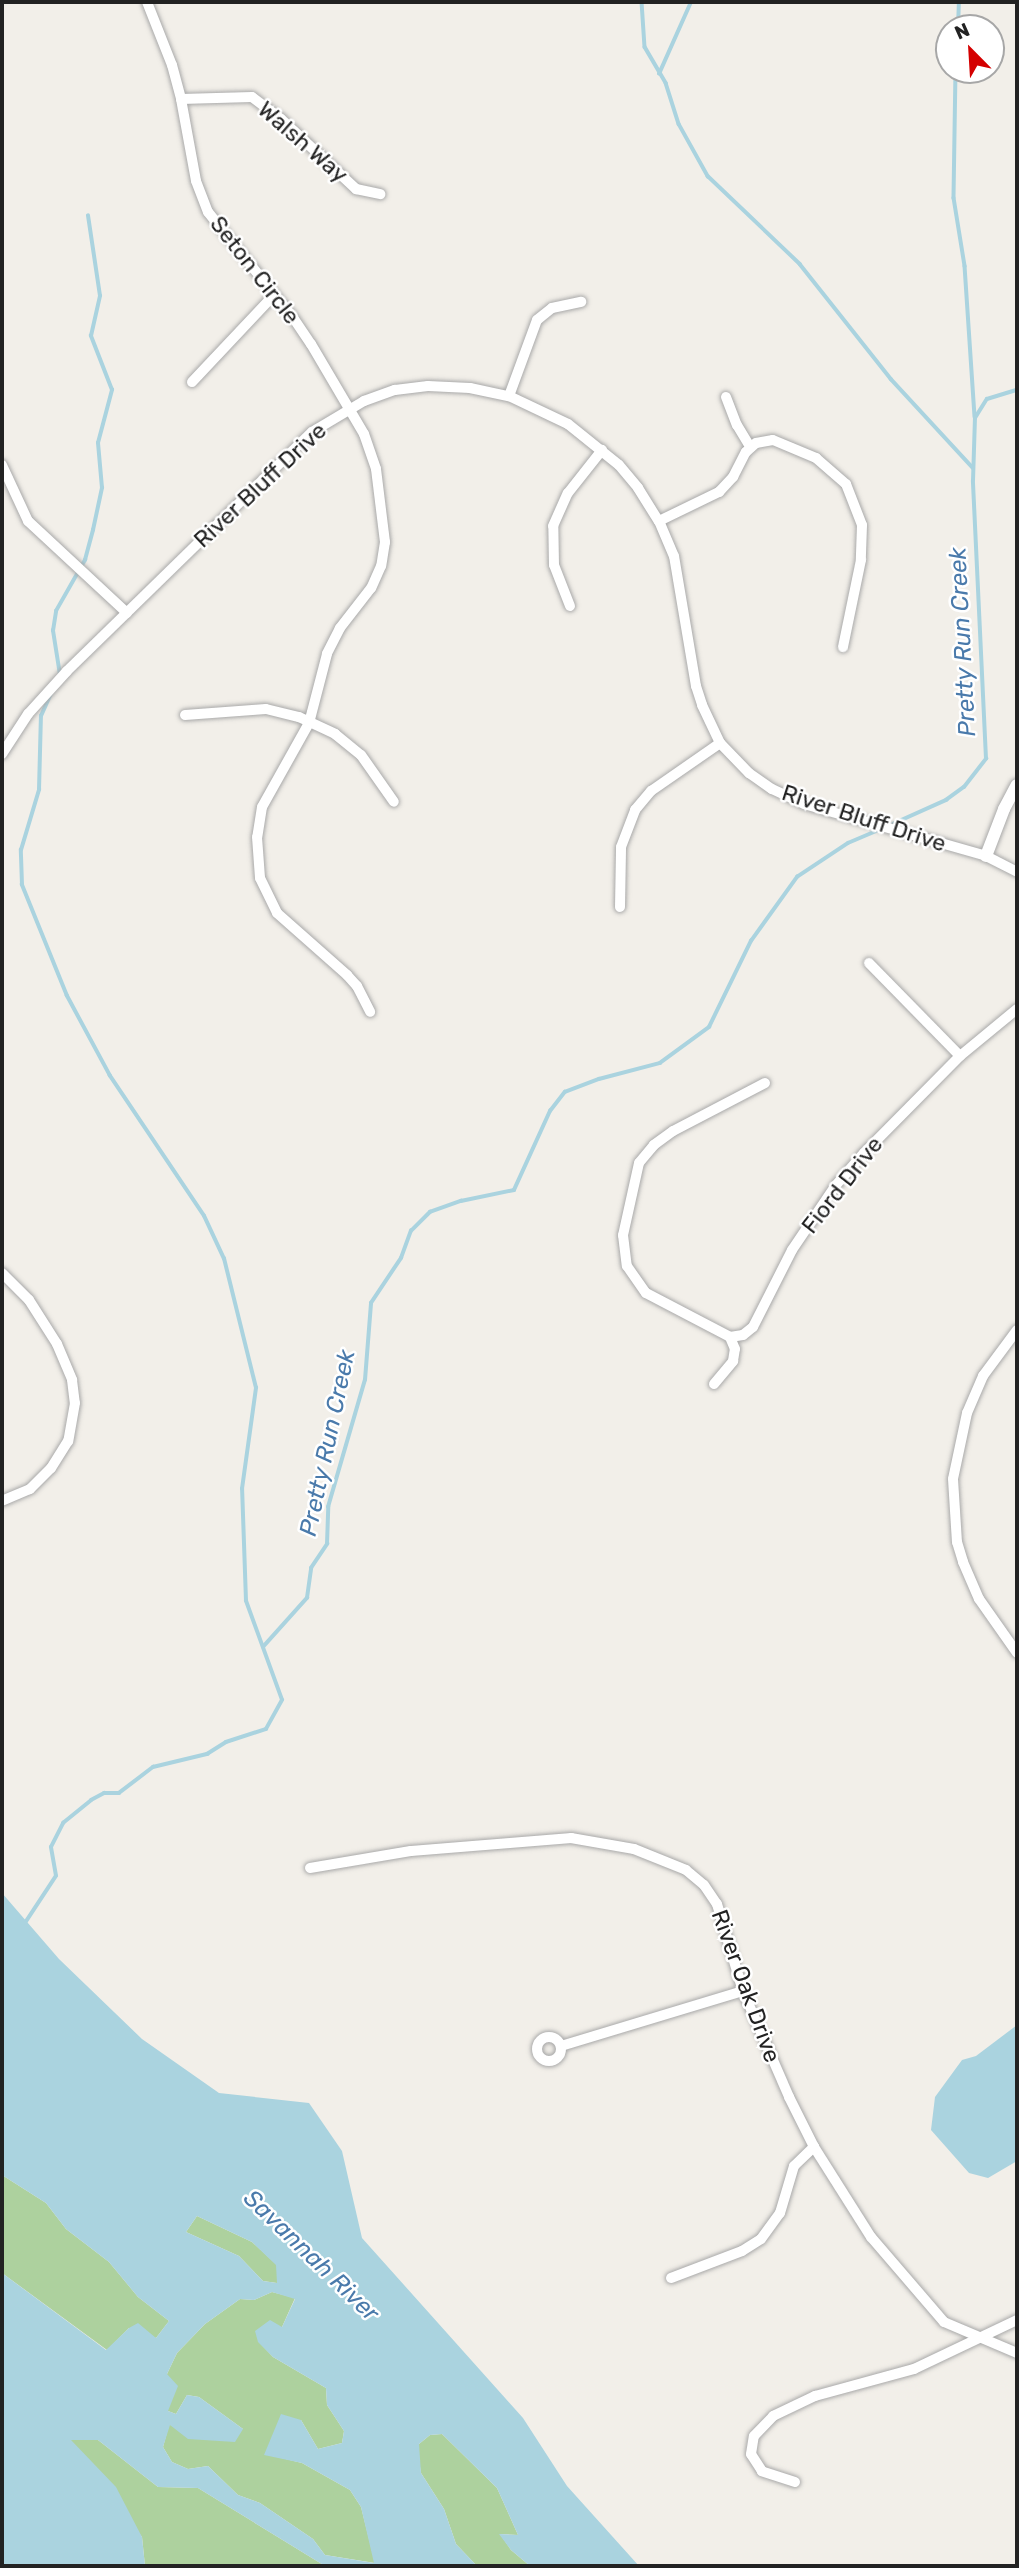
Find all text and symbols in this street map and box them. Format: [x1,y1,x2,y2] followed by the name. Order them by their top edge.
[935,14,1005,84] north arrow
[951,18,973,44] text: N
[252,95,354,189] street label: Walsh Way
[204,211,306,329] street label: Seton Circle
[188,416,332,554] street label: River Bluff Drive
[944,546,982,738] water label: Pretty Run Creek
[778,778,950,858] street label: River Bluff Drive
[796,1131,888,1239] street label: Fiord Drive
[294,1347,362,1539] water label: Pretty Run Creek
[705,1905,787,2067] street label: River Oak Drive
[237,2184,385,2328] water label: Savannah River

